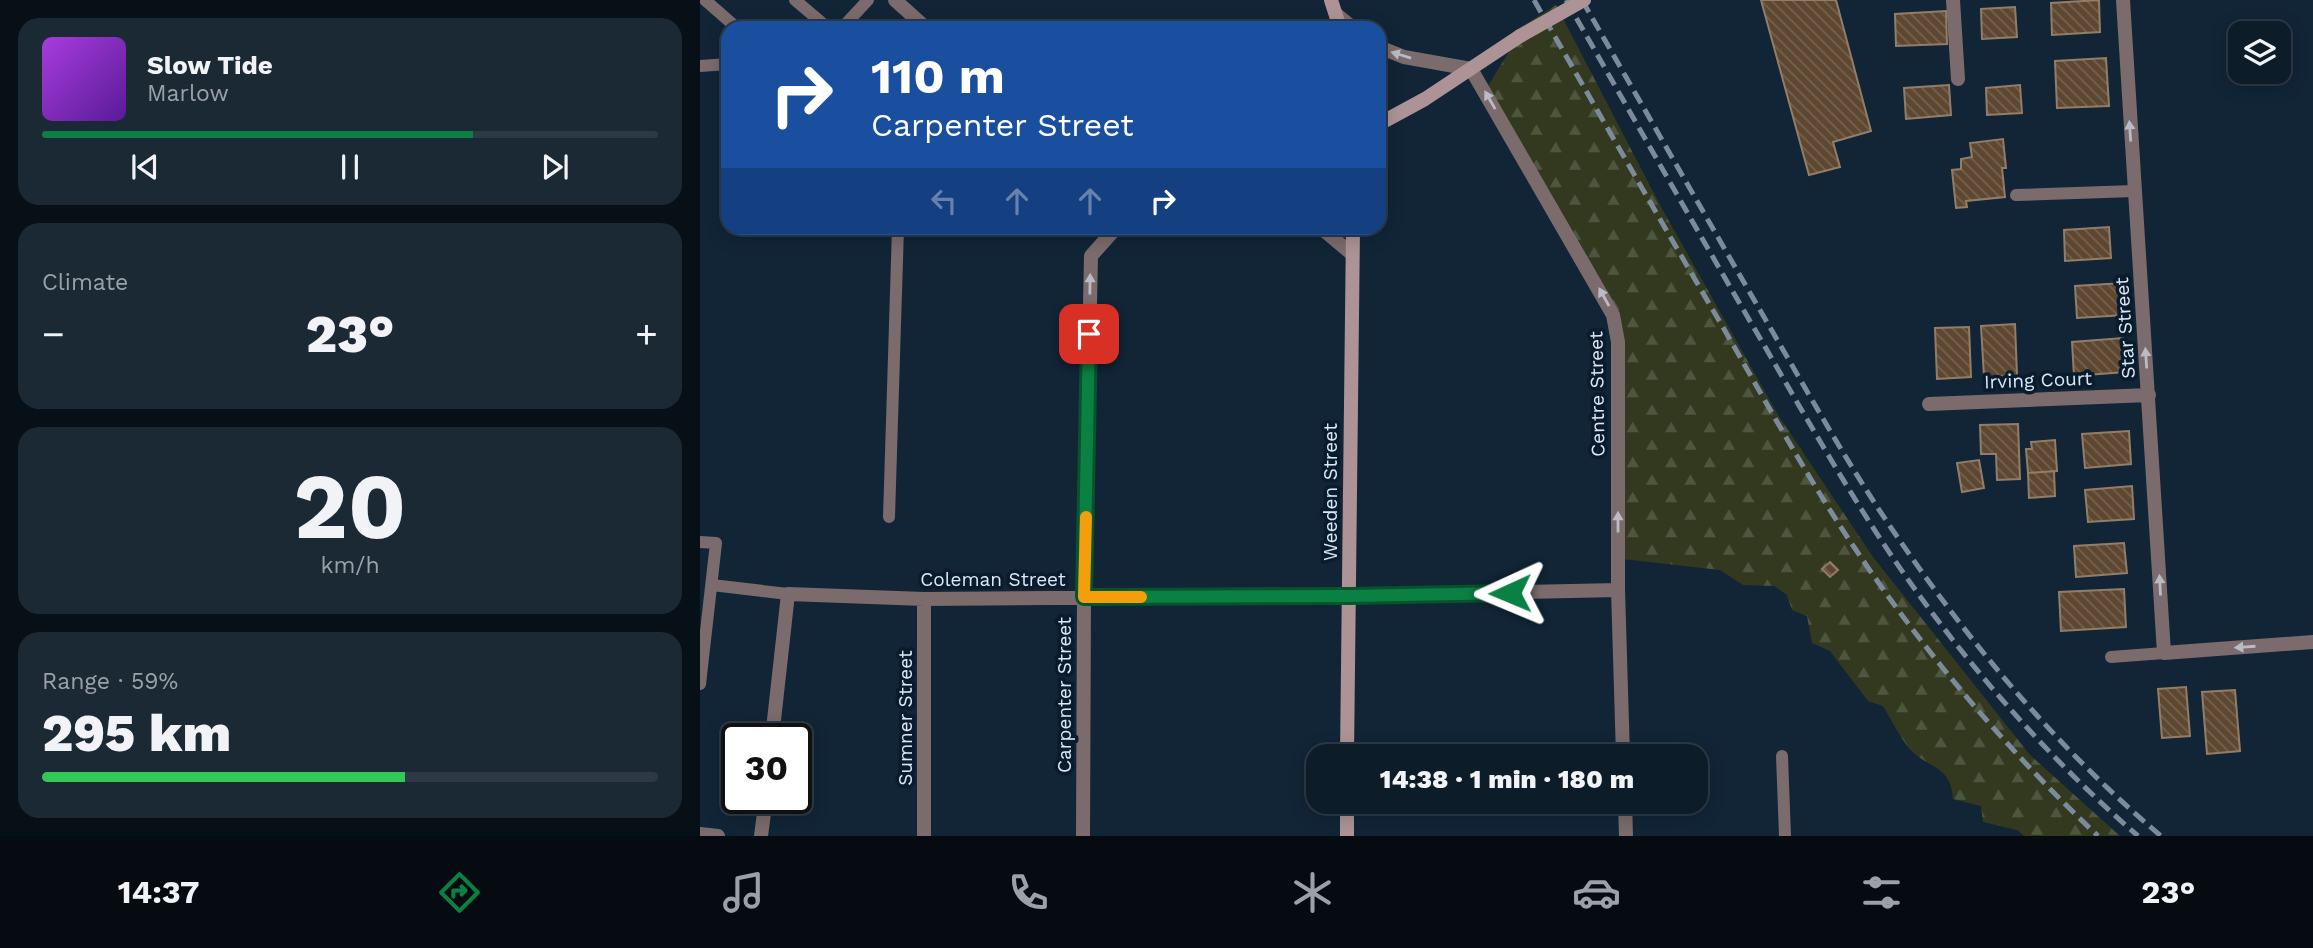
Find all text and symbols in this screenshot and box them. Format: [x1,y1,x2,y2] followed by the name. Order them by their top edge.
[2228,21,2291,84] map controls
[2228,21,2291,84] button: layers
[871,47,1005,105] text: 110 m
[756,49,847,140] icon: right
[1390,49,1411,60] one-way arrow
[147,50,273,80] text: Slow Tide
[147,80,229,107] text: Marlow
[1484,91,1496,110] one-way arrow
[871,106,1134,144] text: Carpenter Street
[2124,120,2135,142] one-way arrow
[126,148,164,186] icon: previous
[331,148,369,186] icon: pause
[536,148,574,186] icon: next
[925,182,963,220] icon: left
[998,182,1036,220] icon: ahead
[1071,182,1109,220] icon: ahead
[1144,182,1182,220] icon: right
[42,269,128,296] text: Climate
[1085,273,1096,295] one-way arrow
[2110,276,2140,380] street label: Star Street
[1598,287,1609,307] one-way arrow
[306,304,394,365] text: 23°
[1059,304,1119,364] pin
[42,312,65,356] text: −
[635,312,658,356] text: +
[1070,315,1108,353] icon: arrive
[1584,331,1610,457] street label: Centre Street
[2140,347,2151,369] one-way arrow
[1984,367,2092,393] street label: Irving Court
[1319,423,1342,561] street label: Weeden Street
[294,453,406,560] text: 20
[1612,511,1624,533] one-way arrow
[320,552,380,579] text: km/h
[1473,556,1547,630] position arrow
[920,568,1066,591] street label: Coleman Street
[2154,574,2165,596] one-way arrow
[1053,617,1076,773] street label: Carpenter Street
[2234,642,2256,653] one-way arrow
[894,650,917,786] street label: Sumner Street
[42,668,178,695] text: Range · 59%
[42,703,231,764] text: 295 km
[721,723,812,814] speed limit sign: 30
[1380,764,1634,794] text: 14:38 · 1 min · 180 m
[435,868,484,917] icon: directions
[719,868,768,917] icon: music
[1004,868,1053,917] icon: phone
[1288,868,1337,917] icon: climate
[1572,868,1621,917] icon: car
[1857,868,1906,917] icon: filters
[118,873,199,911] text: 14:37
[2141,873,2195,911] text: 23°

